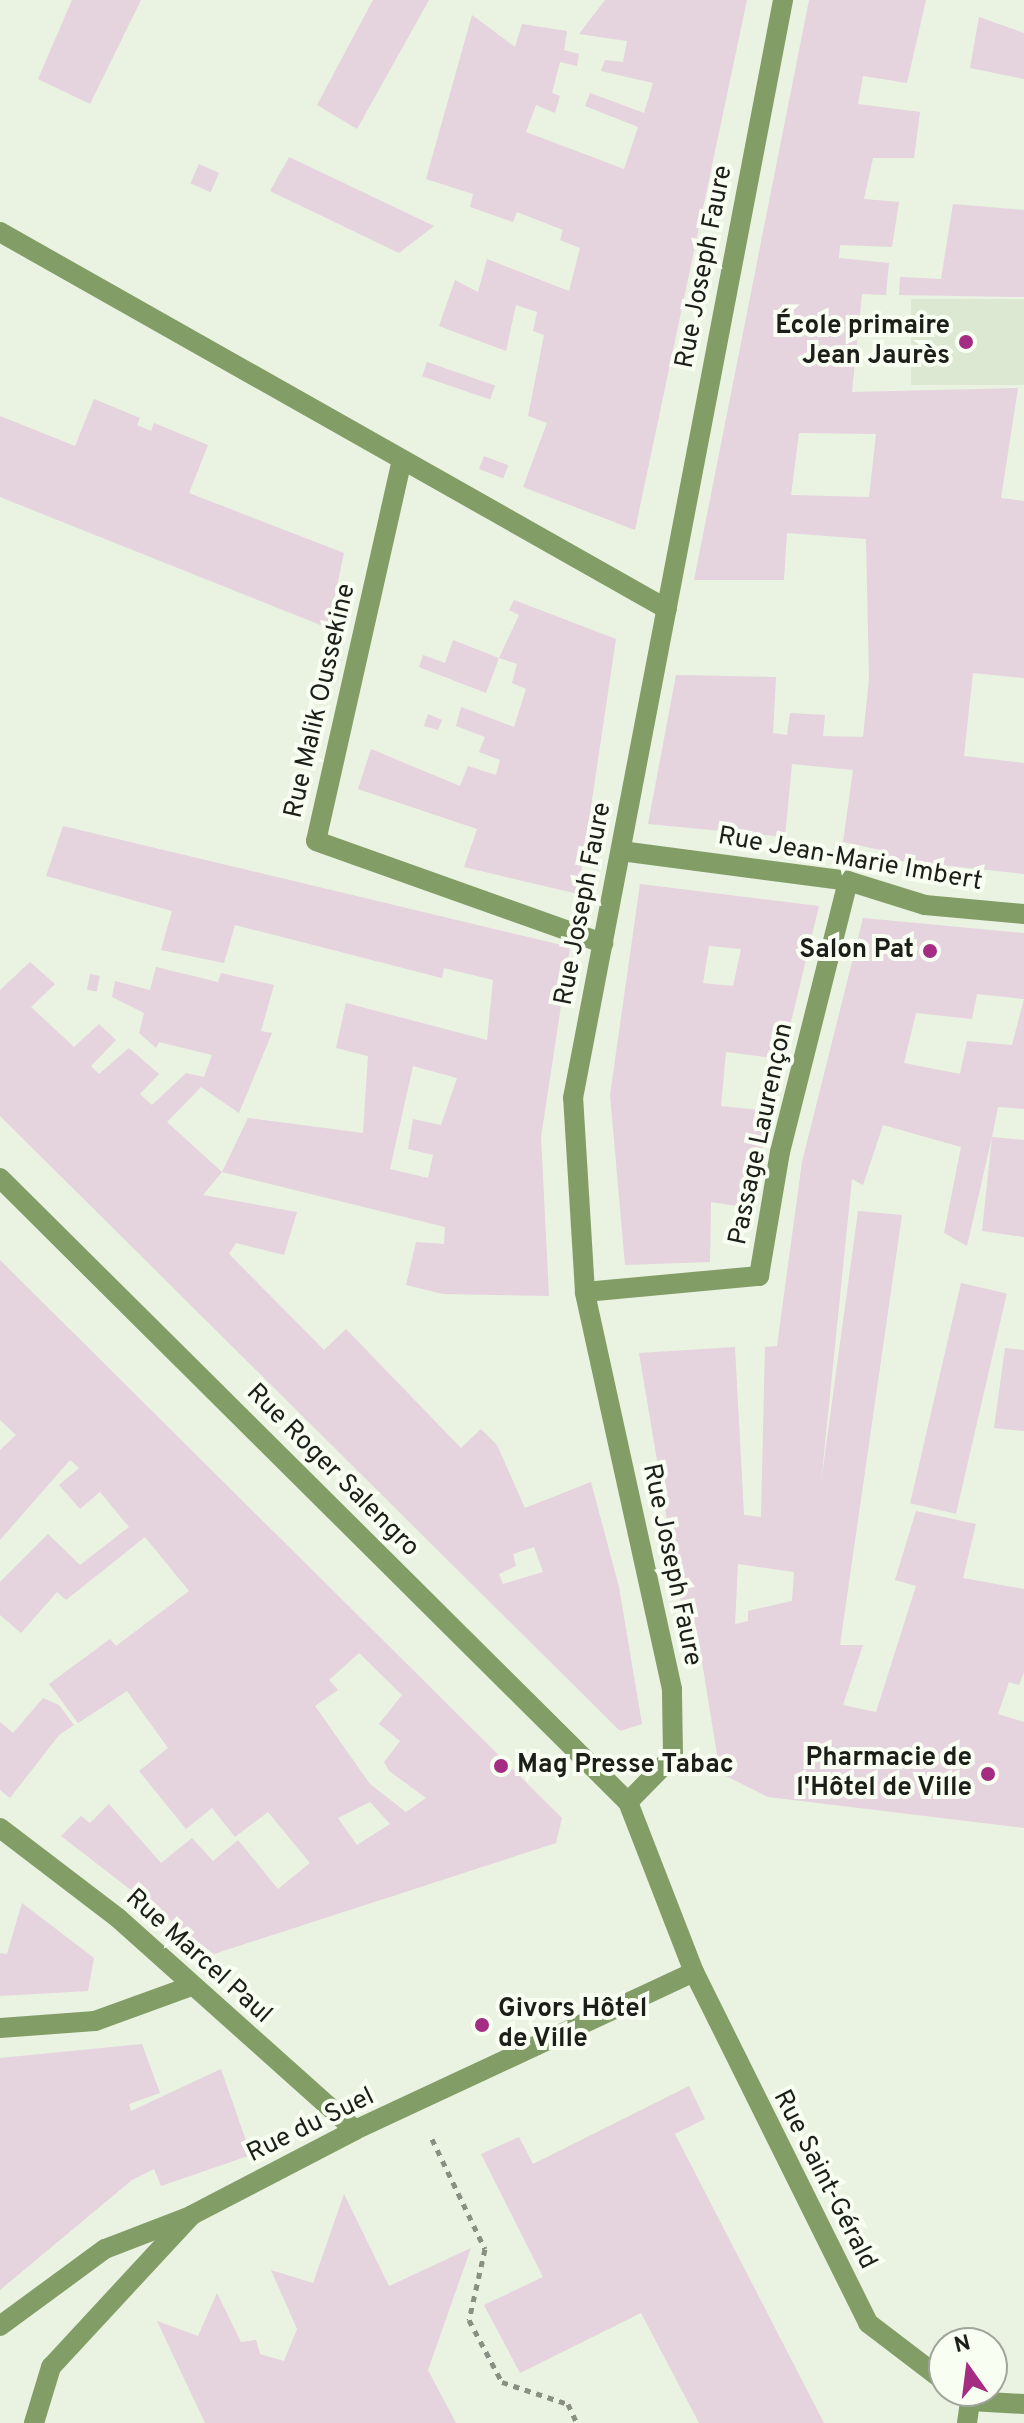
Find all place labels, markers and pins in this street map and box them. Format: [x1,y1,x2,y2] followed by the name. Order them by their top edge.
[775,311,950,372] place label: École primaire Jean Jaurès
[957,333,975,351] marker: École primaire Jean Jaurès
[799,935,914,967] place label: Salon Pat
[921,942,939,960] marker: Salon Pat
[795,1743,972,1804] place label: Pharmacie de l'Hôtel de Ville
[517,1750,734,1782] place label: Mag Presse Tabac
[492,1757,510,1775] marker: Mag Presse Tabac
[979,1765,997,1783] marker: Pharmacie de l'Hôtel de Ville
[498,1994,647,2056] place label: Givors Hôtel de Ville
[473,2016,491,2034] marker: Givors Hôtel de Ville

